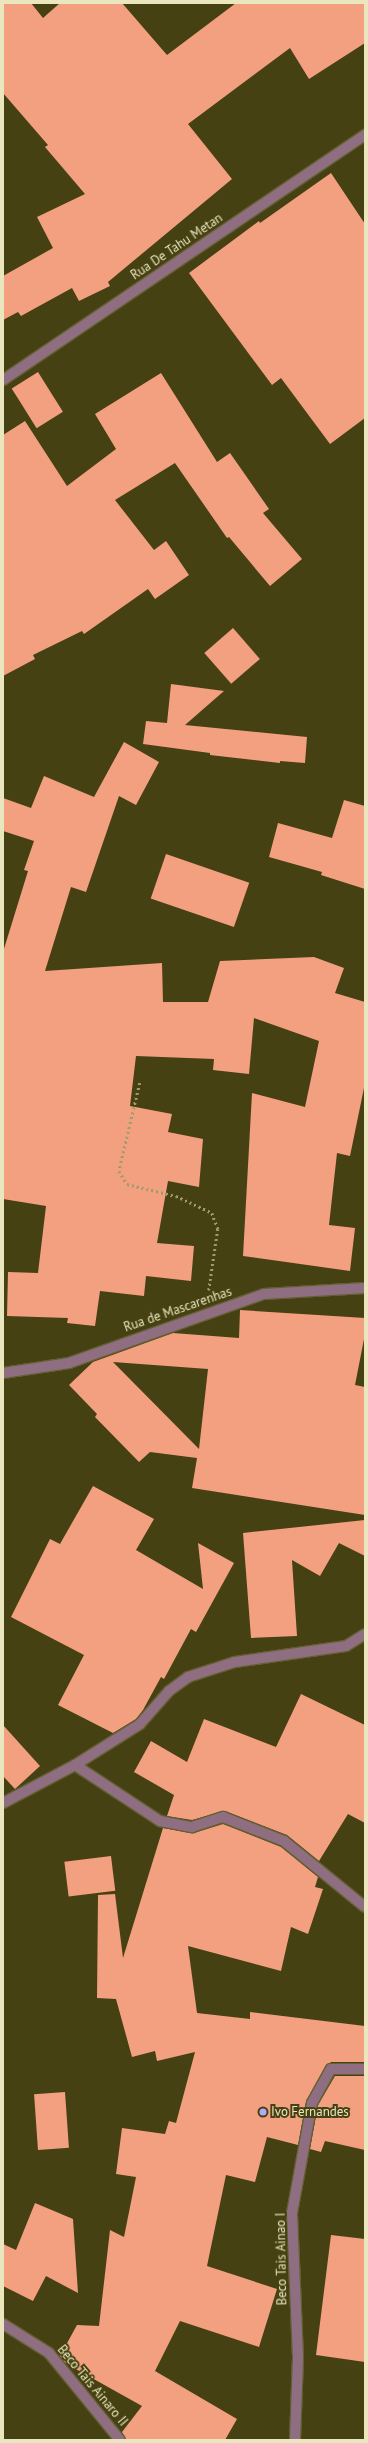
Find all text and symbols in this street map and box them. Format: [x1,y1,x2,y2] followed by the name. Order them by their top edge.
[128,210,226,284] street label: Rua De Tahu Metan
[122,1284,234,1336] street label: Rua de Mascarenhas
[271,2104,349,2120] place label: Ivo Fernandes
[258,2107,268,2117] marker: Ivo Fernandes
[273,2212,291,2306] street label: Beco Tais Ainao I
[53,2342,131,2430] street label: Beco Tais Ainaro II

